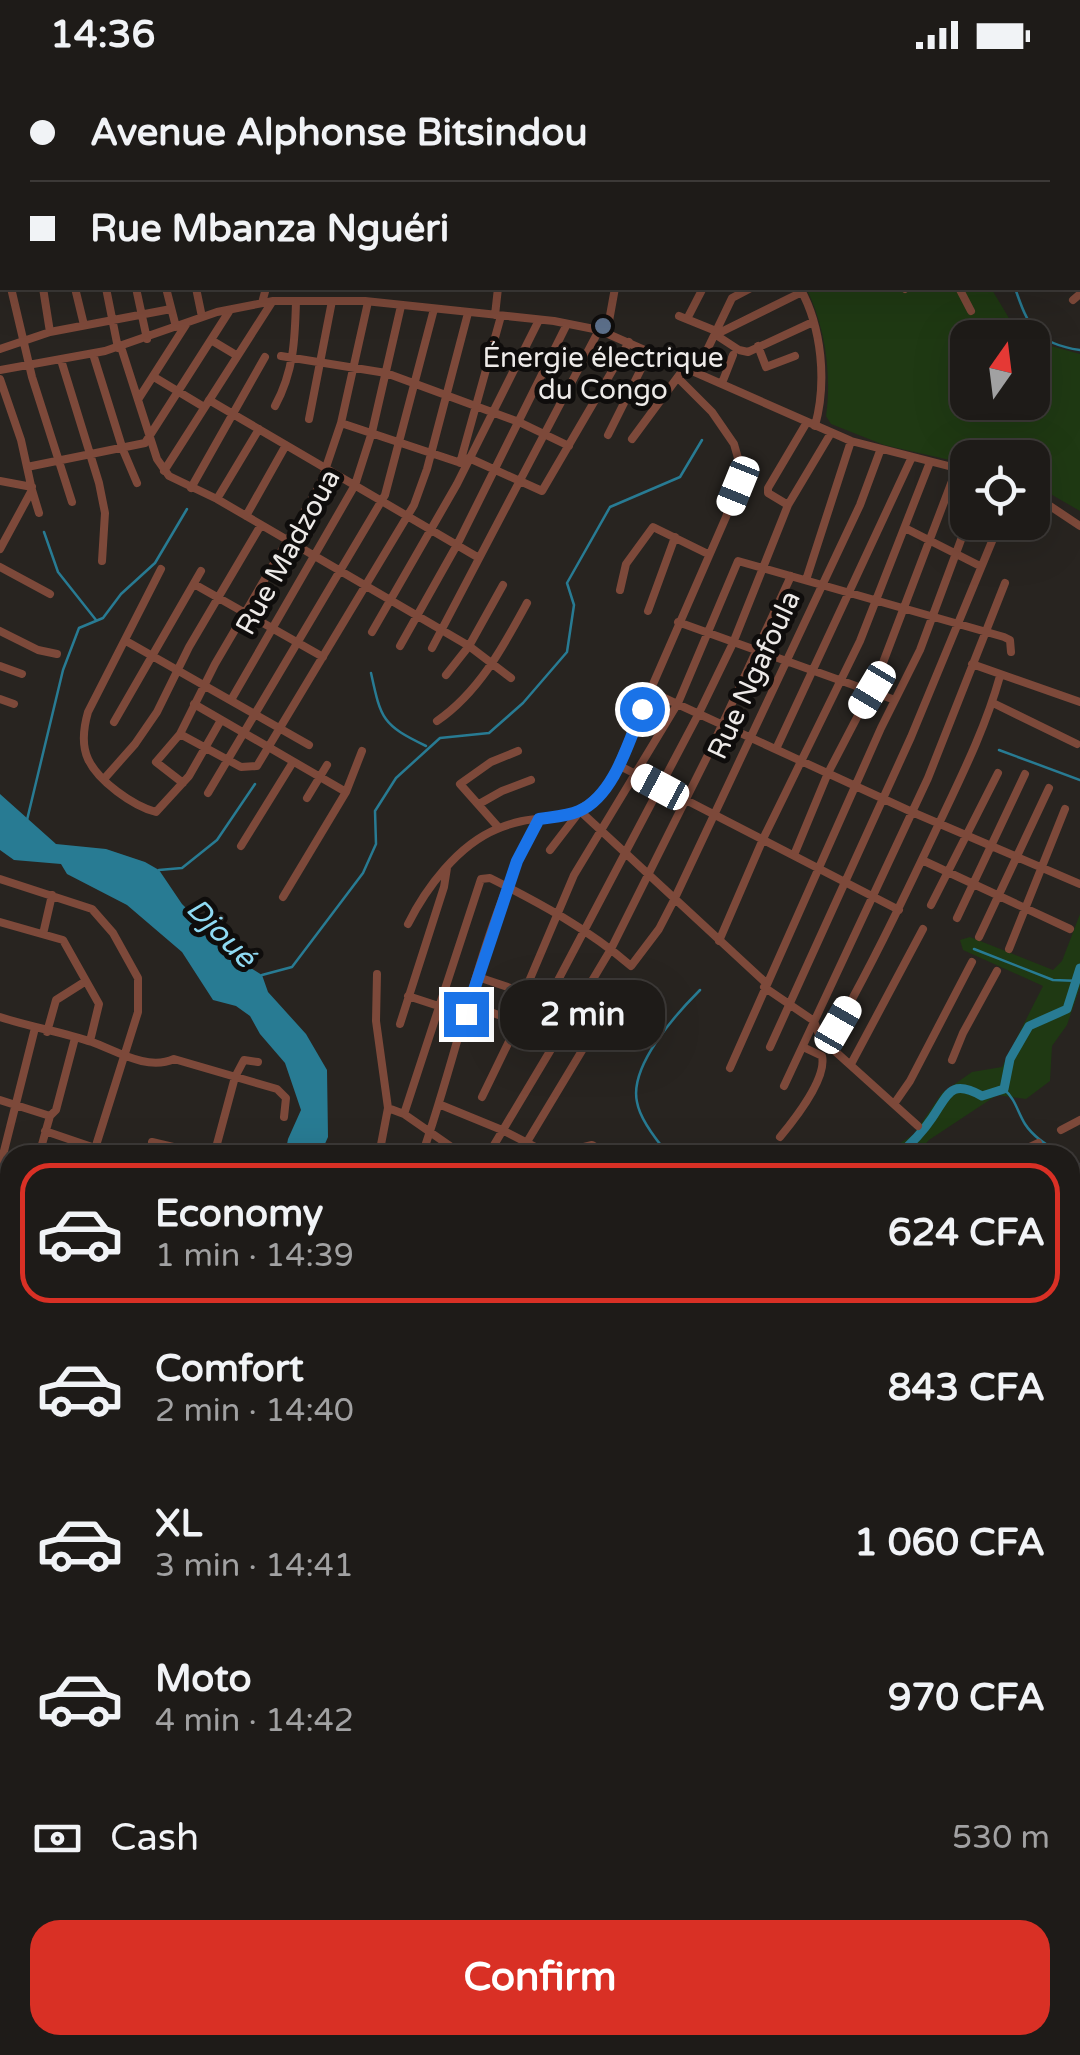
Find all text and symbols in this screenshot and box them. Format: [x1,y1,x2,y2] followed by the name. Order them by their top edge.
[50,12,155,58] text: 14:36
[90,110,588,156] text: Avenue Alphonse Bitsindou
[90,206,449,252] text: Rue Mbanza Nguéri
[592,315,614,337] marker: Énergie électrique du Congo
[950,320,1050,420] north arrow
[950,320,1050,540] map controls
[482,341,724,407] place label: Énergie électrique du Congo
[950,440,1050,540] button: locate
[713,453,763,519] car
[228,463,348,641] street label: Rue Madzoua
[700,585,808,765] street label: Rue Ngafoula
[844,657,900,723] car
[620,687,665,732] route start
[626,760,694,814] car
[178,890,265,977] water label: Djoué
[501,979,666,1049] callout: 2 min
[444,992,489,1037] route end
[810,992,866,1058] car
[540,996,625,1034] text: 2 min
[35,1188,125,1278] icon: car
[155,1191,323,1237] text: Economy
[888,1210,1045,1256] text: 624 CFA
[155,1237,354,1275] text: 1 min · 14:39
[35,1343,125,1433] icon: car
[155,1346,304,1392] text: Comfort
[888,1365,1045,1411] text: 843 CFA
[155,1392,354,1430] text: 2 min · 14:40
[35,1498,125,1588] icon: car
[155,1501,202,1547] text: XL
[854,1520,1045,1566] text: 1 060 CFA
[155,1547,354,1585] text: 3 min · 14:41
[35,1653,125,1743] icon: car
[155,1656,251,1702] text: Moto
[888,1675,1045,1721] text: 970 CFA
[155,1702,354,1740] text: 4 min · 14:42
[30,1811,85,1866] icon: cash
[110,1815,199,1861] text: Cash
[952,1819,1050,1857] text: 530 m
[30,1920,1050,2035] button: Confirm

